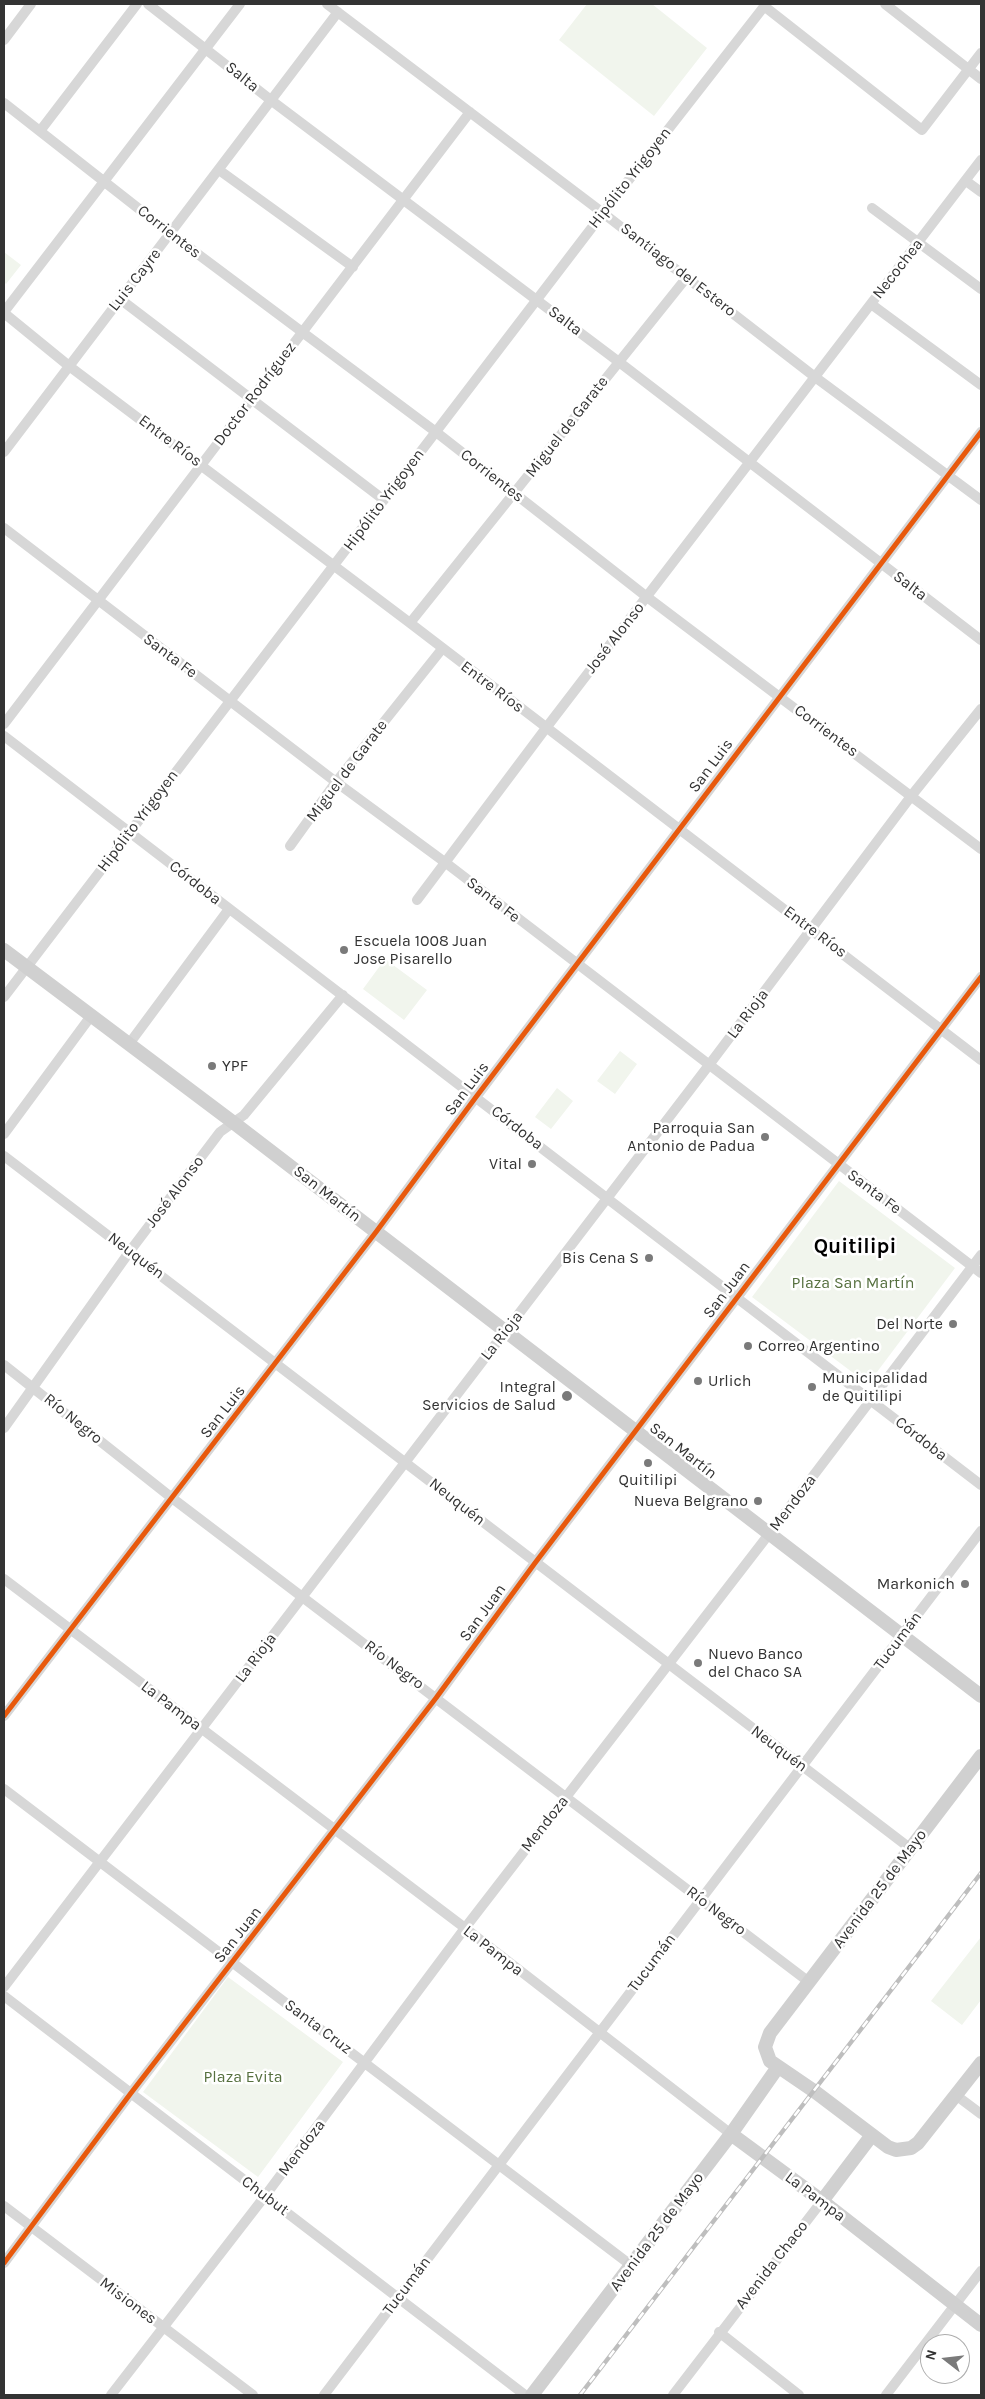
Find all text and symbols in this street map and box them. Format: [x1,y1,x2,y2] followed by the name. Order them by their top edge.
[221,58,263,96] street label: Salta
[585,124,675,232] street label: Hipólito Yrigoyen
[133,201,205,263] street label: Corrientes
[616,219,740,321] street label: Santiago del Estero
[869,235,927,303] street label: Necochea
[105,245,165,315] street label: Luis Cayre
[544,302,586,340] street label: Salta
[210,338,300,450] street label: Doctor Rodríguez
[522,373,612,481] street label: Miguel de Garate
[135,411,205,471] street label: Entre Ríos
[339,445,429,555] street label: Hipólito Yrigoyen
[456,445,528,507] street label: Corrientes
[889,567,931,605] street label: Salta
[581,599,649,677] street label: José Alonso
[139,629,201,683] street label: Santa Fe
[457,657,527,717] street label: Entre Ríos
[790,701,862,761] street label: Corrientes
[302,716,392,826] street label: Miguel de Garate
[685,735,737,797] street label: San Luis
[93,766,183,876] street label: Hipólito Yrigoyen
[165,857,225,909] street label: Córdoba
[462,873,524,927] street label: Santa Fe
[780,902,850,962] street label: Entre Ríos
[354,931,487,969] place label: Escuela 1008 Juan Jose Pisarello
[338,944,350,956] marker: Escuela 1008 Juan Jose Pisarello
[723,985,773,1043] street label: La Rioja
[222,1056,248,1076] place label: YPF
[441,1058,493,1120] street label: San Luis
[206,1060,218,1072] marker: YPF
[487,1102,547,1154] street label: Córdoba
[627,1118,755,1156] place label: Parroquia San Antonio de Padua
[759,1131,771,1143] marker: Parroquia San Antonio de Padua
[142,1152,208,1232] street label: José Alonso
[489,1154,522,1174] place label: Vital
[526,1158,538,1170] marker: Vital
[289,1162,365,1226] street label: San Martín
[843,1165,905,1219] street label: Santa Fe
[104,1229,168,1283] street label: Neuquén
[814,1234,896,1260] district label: Quitilipi
[562,1248,639,1268] place label: Bis Cena S
[643,1252,655,1264] marker: Bis Cena S
[699,1258,755,1322] street label: San Juan
[792,1273,914,1293] park label: Plaza San Martín
[477,1308,527,1364] street label: La Rioja
[876,1314,943,1334] place label: Del Norte
[947,1318,959,1330] marker: Del Norte
[758,1336,880,1356] place label: Correo Argentino
[742,1340,754,1352] marker: Correo Argentino
[822,1368,928,1406] place label: Municipalidad de Quitilipi
[708,1371,751,1391] place label: Urlich
[692,1375,704,1387] marker: Urlich
[422,1377,556,1415] place label: Integral Servicios de Salud
[806,1381,818,1393] marker: Municipalidad de Quitilipi
[196,1382,250,1442] street label: San Luis
[560,1389,574,1403] marker: Integral Servicios de Salud
[40,1390,106,1448] street label: Río Negro
[891,1413,951,1465] street label: Córdoba
[645,1419,721,1483] street label: San Martín
[642,1457,654,1469] marker: Quitilipi
[618,1470,678,1490] place label: Quitilipi
[765,1471,821,1535] street label: Mendoza
[425,1474,489,1530] street label: Neuquén
[634,1491,748,1511] place label: Nueva Belgrano
[752,1495,764,1507] marker: Nueva Belgrano
[877,1574,955,1594] place label: Markonich
[959,1578,971,1590] marker: Markonich
[456,1580,510,1646] street label: San Juan
[870,1608,926,1674] street label: Tucumán
[231,1629,281,1687] street label: La Rioja
[360,1636,428,1694] street label: Río Negro
[708,1644,803,1682] place label: Nuevo Banco del Chaco SA
[692,1657,704,1669] marker: Nuevo Banco del Chaco SA
[137,1677,205,1735] street label: La Pampa
[747,1722,811,1776] street label: Neuquén
[517,1792,573,1856] street label: Mendoza
[829,1826,931,1952] street label: Avenida 25 de Mayo
[682,1882,750,1940] street label: Río Negro
[210,1903,266,1967] street label: San Juan
[459,1922,527,1980] street label: La Pampa
[624,1930,680,1996] street label: Tucumán
[280,1995,356,2059] street label: Santa Cruz
[204,2067,282,2087] park label: Plaza Evita
[274,2116,330,2180] street label: Mendoza
[781,2168,849,2226] street label: La Pampa
[606,2169,708,2295] street label: Avenida 25 de Mayo
[238,2172,292,2220] street label: Chubut
[732,2217,812,2313] street label: Avenida Chaco
[379,2253,435,2319] street label: Tucumán
[96,2273,160,2329] street label: Misiones
[920,2334,970,2384] north arrow
[922,2348,941,2362] text: N

